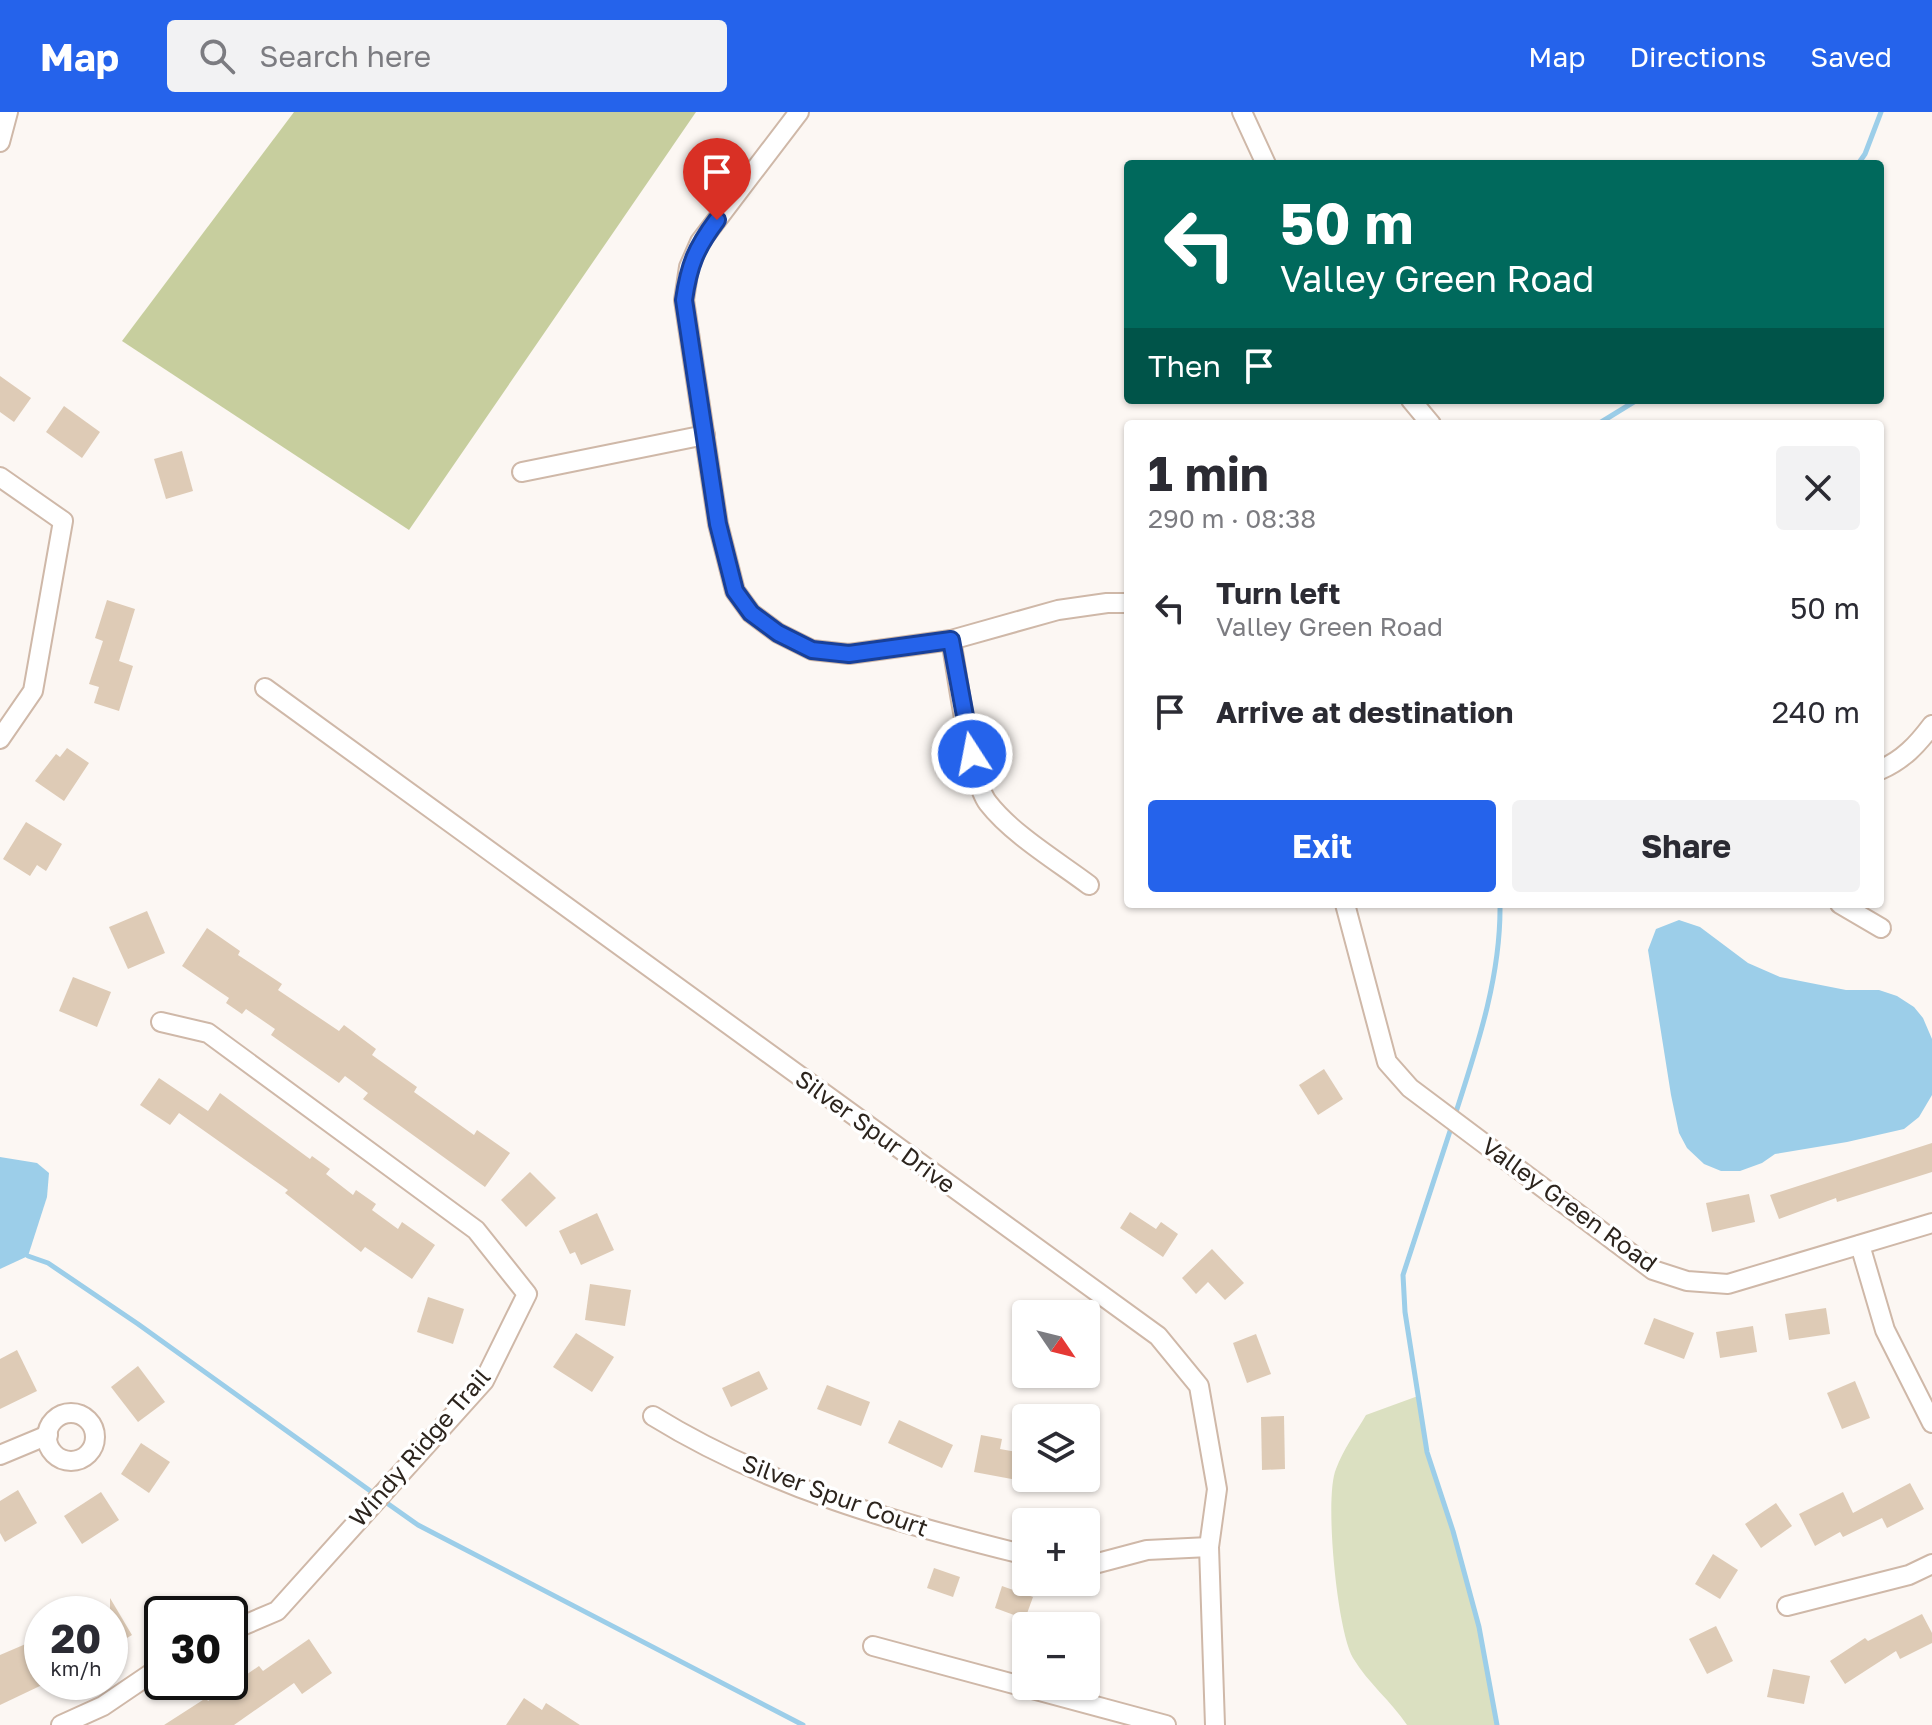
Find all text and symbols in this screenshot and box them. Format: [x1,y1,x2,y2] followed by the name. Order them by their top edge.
[167,20,727,92] search box
[40,34,119,79] text: Map
[195,34,239,78] icon: search
[259,38,431,74] text: Search here
[1528,40,1585,73] text: Map
[1629,40,1766,73] text: Directions
[1810,40,1892,73] text: Saved
[683,138,751,220] pin
[695,150,739,194] icon: arrive
[1280,189,1414,256] text: 50 m
[1148,192,1252,296] icon: left
[1280,257,1594,300] text: Valley Green Road
[1237,344,1281,388] icon: arrive
[1148,348,1221,384] text: Then
[1148,444,1269,502] text: 1 min
[1776,446,1860,530] button: close
[1148,503,1316,534] text: 290 m · 08:38
[1216,575,1341,611] text: Turn left
[1148,586,1192,630] icon: left
[1790,590,1860,626] text: 50 m
[1216,611,1443,642] text: Valley Green Road
[1148,690,1192,734] icon: arrive
[1216,694,1513,730] text: Arrive at destination
[1772,694,1860,730] text: 240 m
[930,712,1014,796] position arrow
[1148,800,1496,892] button: Exit
[1512,800,1860,892] button: Share
[790,1063,962,1199] street label: Silver Spur Drive
[1477,1130,1663,1277] street label: Valley Green Road
[1012,1300,1100,1388] north arrow
[1012,1300,1100,1700] map controls
[342,1362,495,1532] street label: Windy Ridge Trail
[1012,1404,1100,1492] button: layers
[739,1447,933,1542] street label: Silver Spur Court
[1012,1508,1100,1596] button: +
[144,1596,248,1700] speed limit sign: 30
[1012,1612,1100,1700] button: −
[51,1614,101,1662] text: 20
[51,1656,101,1680] text: km/h

